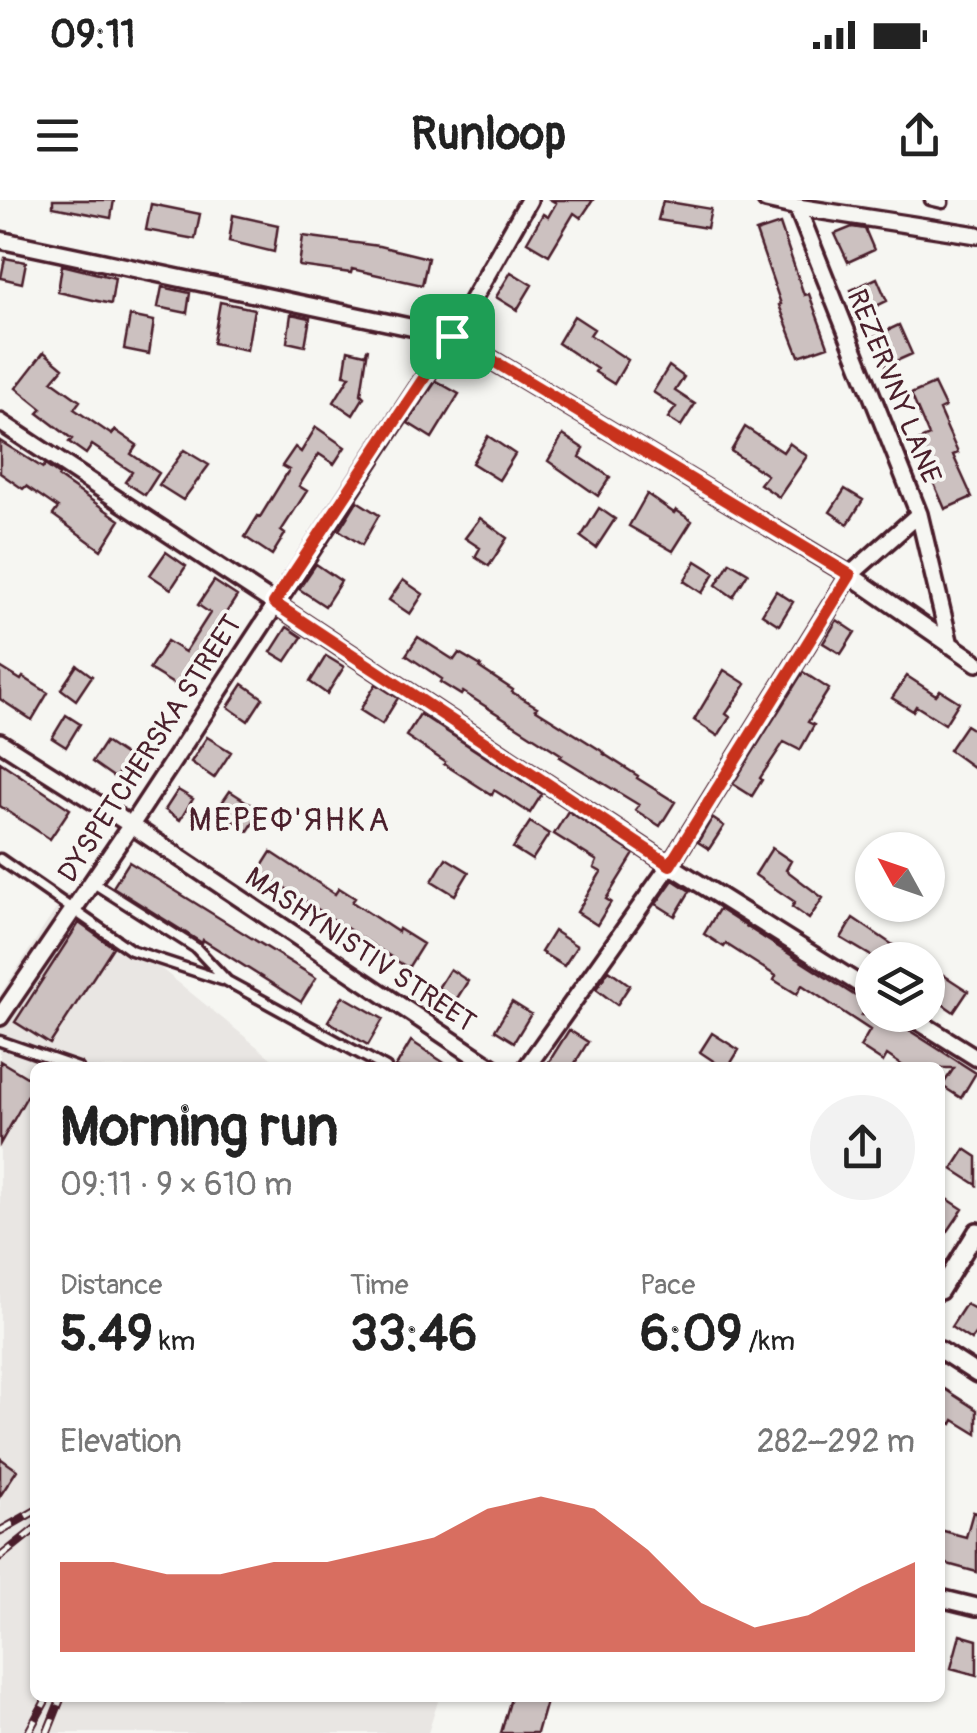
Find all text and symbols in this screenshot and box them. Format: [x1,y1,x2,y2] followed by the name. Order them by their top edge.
[50,11,135,59] text: 09:11
[411,107,566,163] text: Runloop
[30,108,85,163] icon: menu
[892,108,947,163] icon: share
[839,284,948,489] street label: REZERVNY LANE
[410,294,495,379] pin
[425,309,480,364] icon: arrive
[51,609,250,889] street label: DYSPETCHERSKA STREET
[189,801,391,841] district label: МЕРЕФ'ЯНКА
[855,832,945,922] north arrow
[855,832,945,1032] map controls
[238,860,482,1040] street label: MASHYNISTIV STREET
[855,942,945,1032] button: layers
[60,1093,338,1162] text: Morning run
[810,1095,915,1200] button: share
[60,1165,292,1205] text: 09:11 · 9 × 610 m
[60,1268,162,1303] text: Distance
[350,1268,409,1303] text: Time
[640,1268,695,1303] text: Pace
[60,1303,153,1366] text: 5.49
[350,1303,477,1366] text: 33:46
[640,1303,742,1366] text: 6:09
[153,1324,195,1359] text: km
[742,1324,795,1359] text: /km
[60,1422,182,1462] text: Elevation
[757,1422,915,1462] text: 282–292 m

